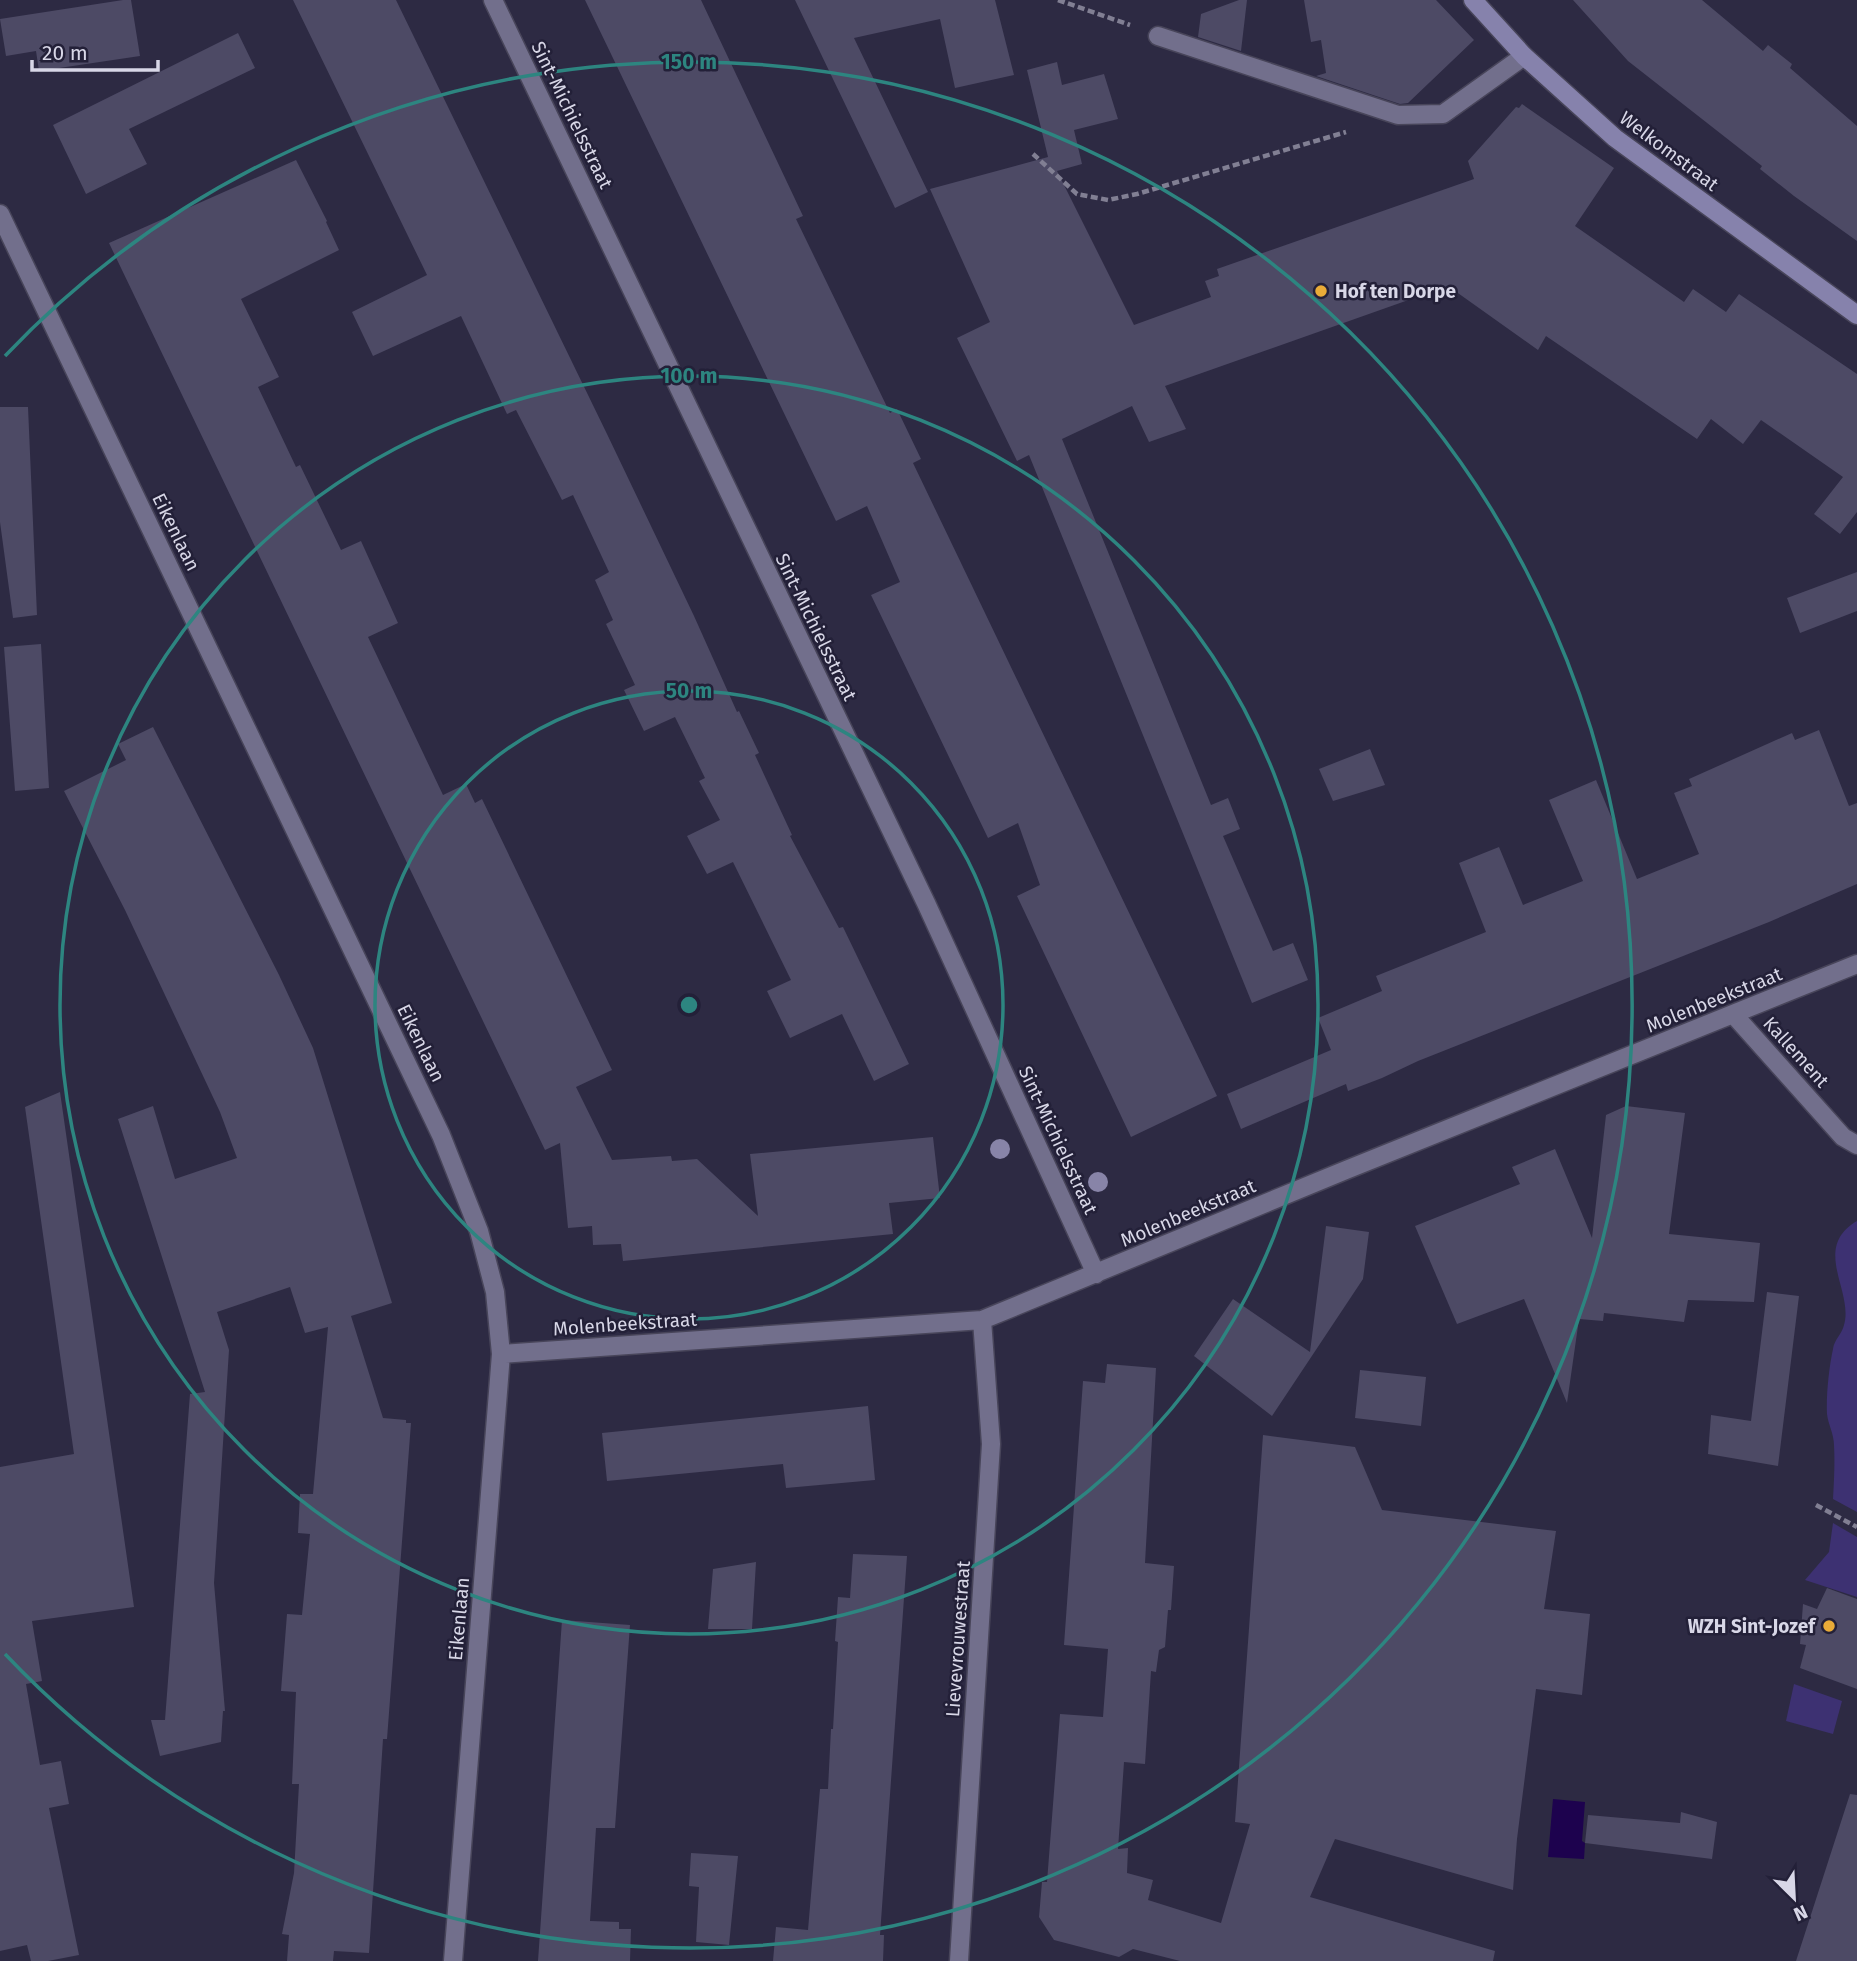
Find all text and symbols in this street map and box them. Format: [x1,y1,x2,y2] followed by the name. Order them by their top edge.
[32,28,158,72] scale bar
[526,38,618,192] street label: Sint-Michielsstraat
[42,40,88,66] text: 20 m
[661,49,717,75] text: 150 m
[1615,106,1723,196] street label: Welkomstraat
[1335,280,1456,303] place label: Hof ten Dorpe
[1313,283,1329,299] marker: Hof ten Dorpe
[660,363,718,389] text: 100 m
[147,489,205,575] street label: Eikenlaan
[770,550,862,704] street label: Sint-Michielsstraat
[666,678,712,704] text: 50 m
[1643,962,1785,1038] street label: Molenbeekstraat
[677,993,701,1017] centre of rings
[392,1000,450,1086] street label: Eikenlaan
[1758,1012,1834,1092] street label: Kallement
[1014,1062,1102,1218] street label: Sint-Michielsstraat
[1117,1174,1259,1252] street label: Molenbeekstraat
[552,1307,698,1341] street label: Molenbeekstraat
[941,1560,975,1718] street label: Lievevrouwestraat
[444,1576,474,1662] street label: Eikenlaan
[1688,1615,1817,1638] place label: WZH Sint-Jozef
[1821,1618,1837,1634] marker: WZH Sint-Jozef
[1759,1863,1829,1933] north arrow
[1790,1900,1811,1926] text: N

